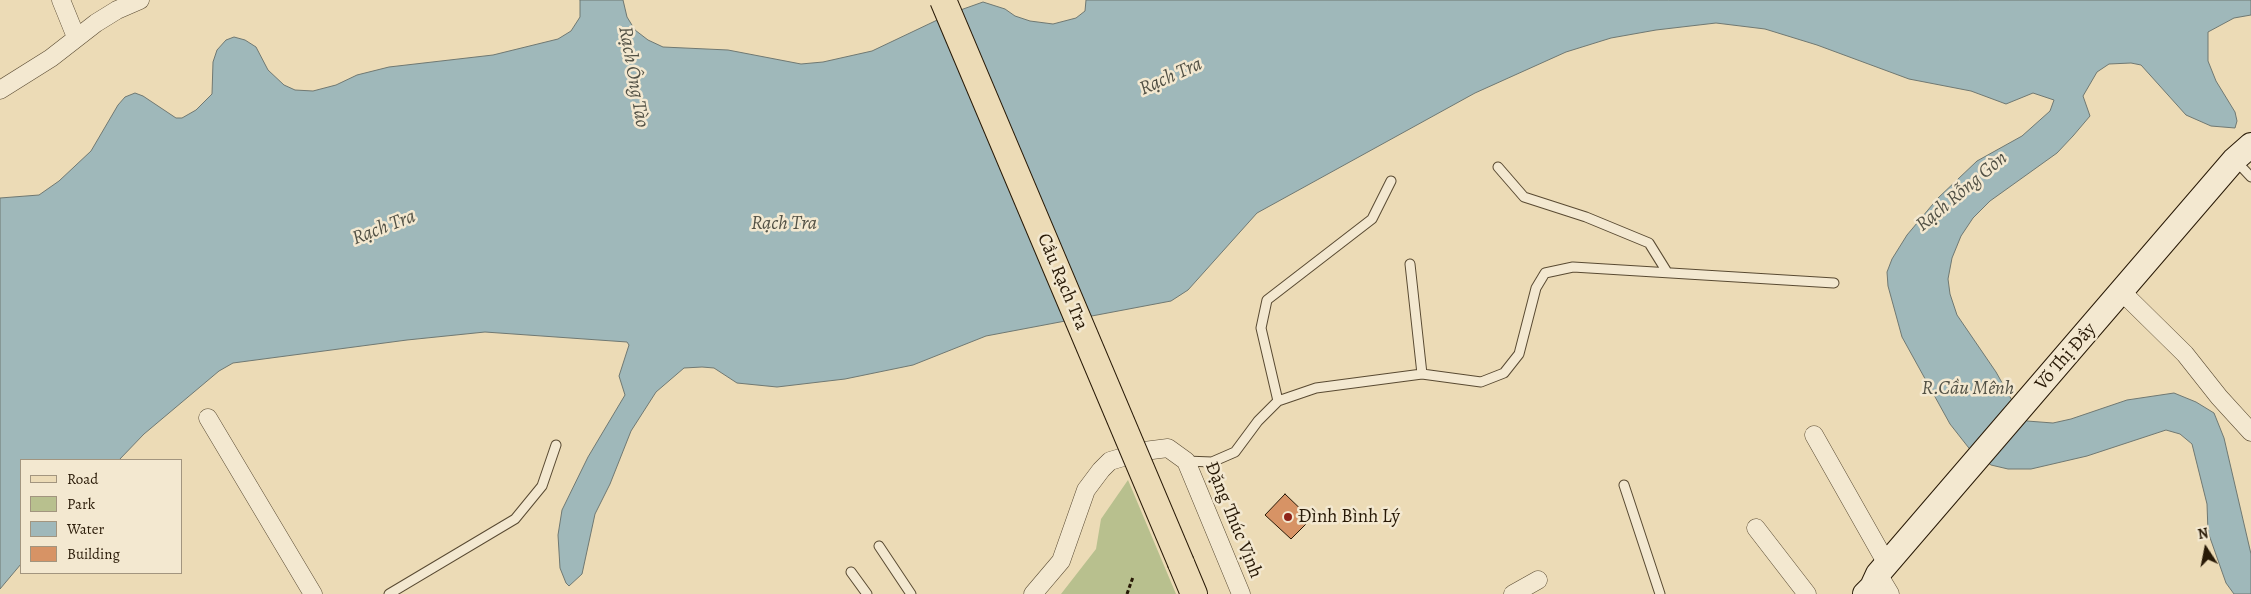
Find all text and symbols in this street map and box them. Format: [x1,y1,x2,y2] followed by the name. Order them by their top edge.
[612,24,654,130] water label: Rạch Ông Tào
[1136,53,1206,101] water label: Rạch Tra
[1911,147,2013,237] water label: Rạch Rỗng Gòn
[349,205,419,251] water label: Rạch Tra
[751,212,817,236] water label: Rạch Tra
[1031,230,1093,334] street label: Cầu Rạch Tra
[2031,319,2101,395] street label: Võ Thị Đầy
[1922,377,2014,401] water label: R.Cầu Mênh
[1199,458,1267,582] street label: Đặng Thúc Vịnh
[20,459,182,574] legend
[67,469,98,489] text: Road
[67,494,95,514] text: Park
[1298,506,1400,528] place label: Đình Bình Lý
[1282,511,1294,523] marker: Đình Bình Lý
[67,519,104,539] text: Water
[2196,523,2210,544] text: N
[2181,524,2231,574] north arrow
[67,544,120,564] text: Building

